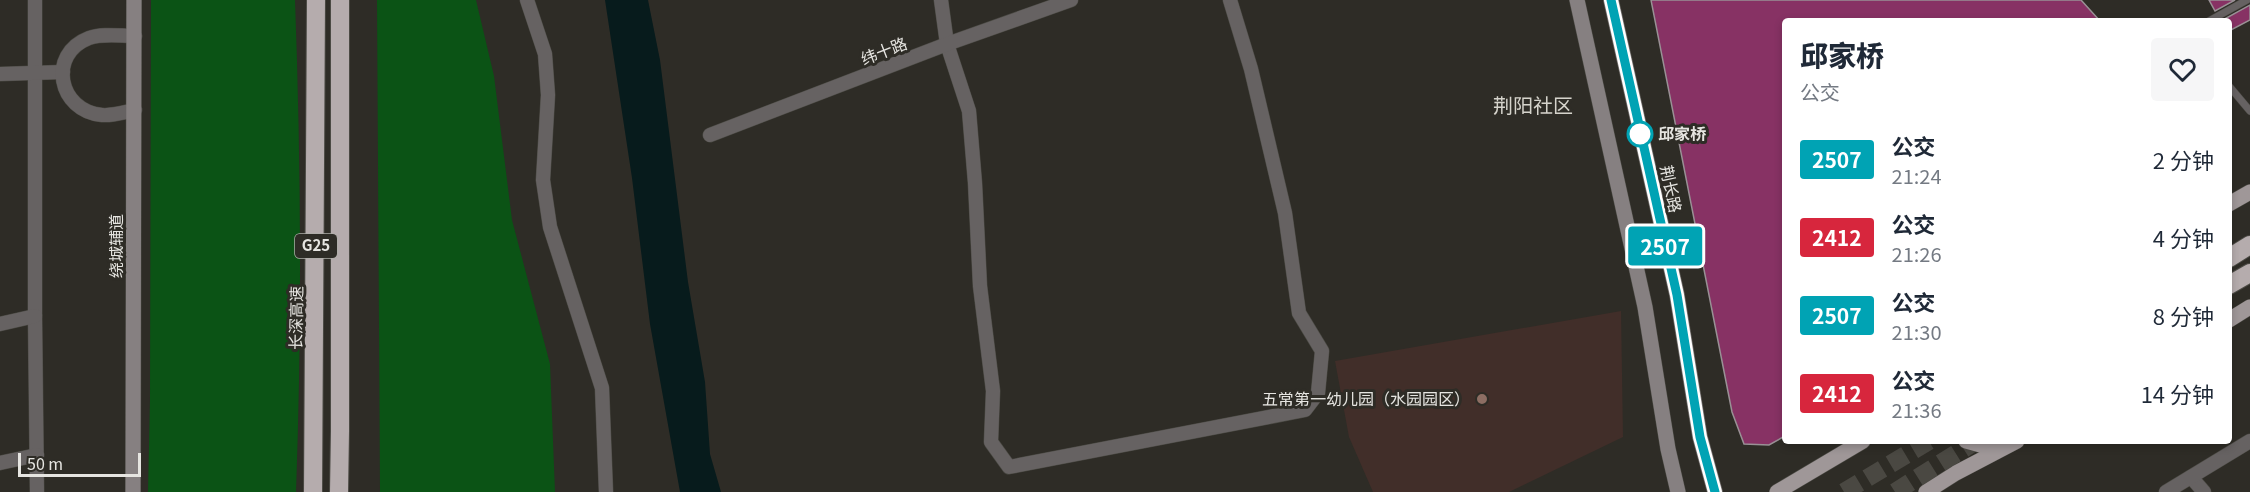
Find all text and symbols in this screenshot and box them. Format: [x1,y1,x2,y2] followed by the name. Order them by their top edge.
[857,30,910,70] street label: 纬十路
[1800,34,1884,74] text: 邱家桥
[2151,38,2214,101] button: heart
[1800,77,1840,106] text: 公交
[1493,90,1573,119] district label: 荆阳社区
[1627,121,1653,147] marker: 邱家桥
[1658,121,1707,145] place label: 邱家桥
[1892,129,1936,161] text: 公交
[2153,143,2214,175] text: 2 分钟
[1812,144,1862,174] text: 2507
[1892,161,1942,190] text: 21:24
[1655,163,1689,215] street label: 荆长路
[1892,207,1936,239] text: 公交
[103,214,127,278] street label: 绕城辅道
[2153,221,2214,253] text: 4 分钟
[1812,222,1862,252] text: 2412
[1623,226,1707,266] line badge: 2507
[1640,231,1690,261] text: 2507
[295,234,337,258] road number: G25
[1892,239,1942,268] text: 21:26
[1892,285,1936,317] text: 公交
[282,286,308,350] street label: 长深高速
[2153,299,2214,331] text: 8 分钟
[1812,300,1862,330] text: 2507
[1892,317,1942,346] text: 21:30
[1892,363,1936,395] text: 公交
[2141,377,2214,409] text: 14 分钟
[1812,378,1862,408] text: 2412
[1262,386,1470,410] place label: 五常第一幼儿园（水园园区）
[1475,392,1489,406] marker: 五常第一幼儿园（水园园区）
[1892,395,1942,424] text: 21:36
[18,450,141,478] scale bar
[27,451,63,475] text: 50 m

